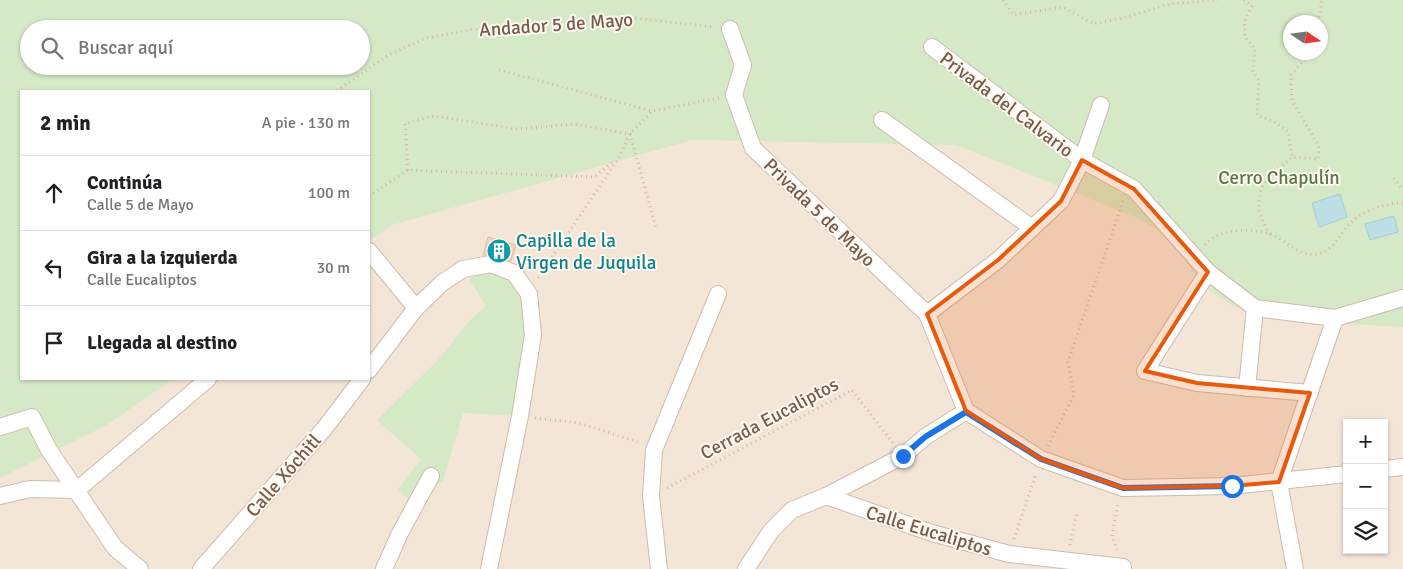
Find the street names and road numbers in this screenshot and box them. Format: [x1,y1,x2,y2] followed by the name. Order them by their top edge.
[478,8,634,42] street label: Andador 5 de Mayo
[935,47,1078,163] street label: Privada del Calvario
[758,153,880,272] street label: Privada 5 de Mayo
[696,372,843,465] street label: Cerrada Eucaliptos
[241,429,326,522] street label: Calle Xóchitl
[863,500,995,561] street label: Calle Eucaliptos

